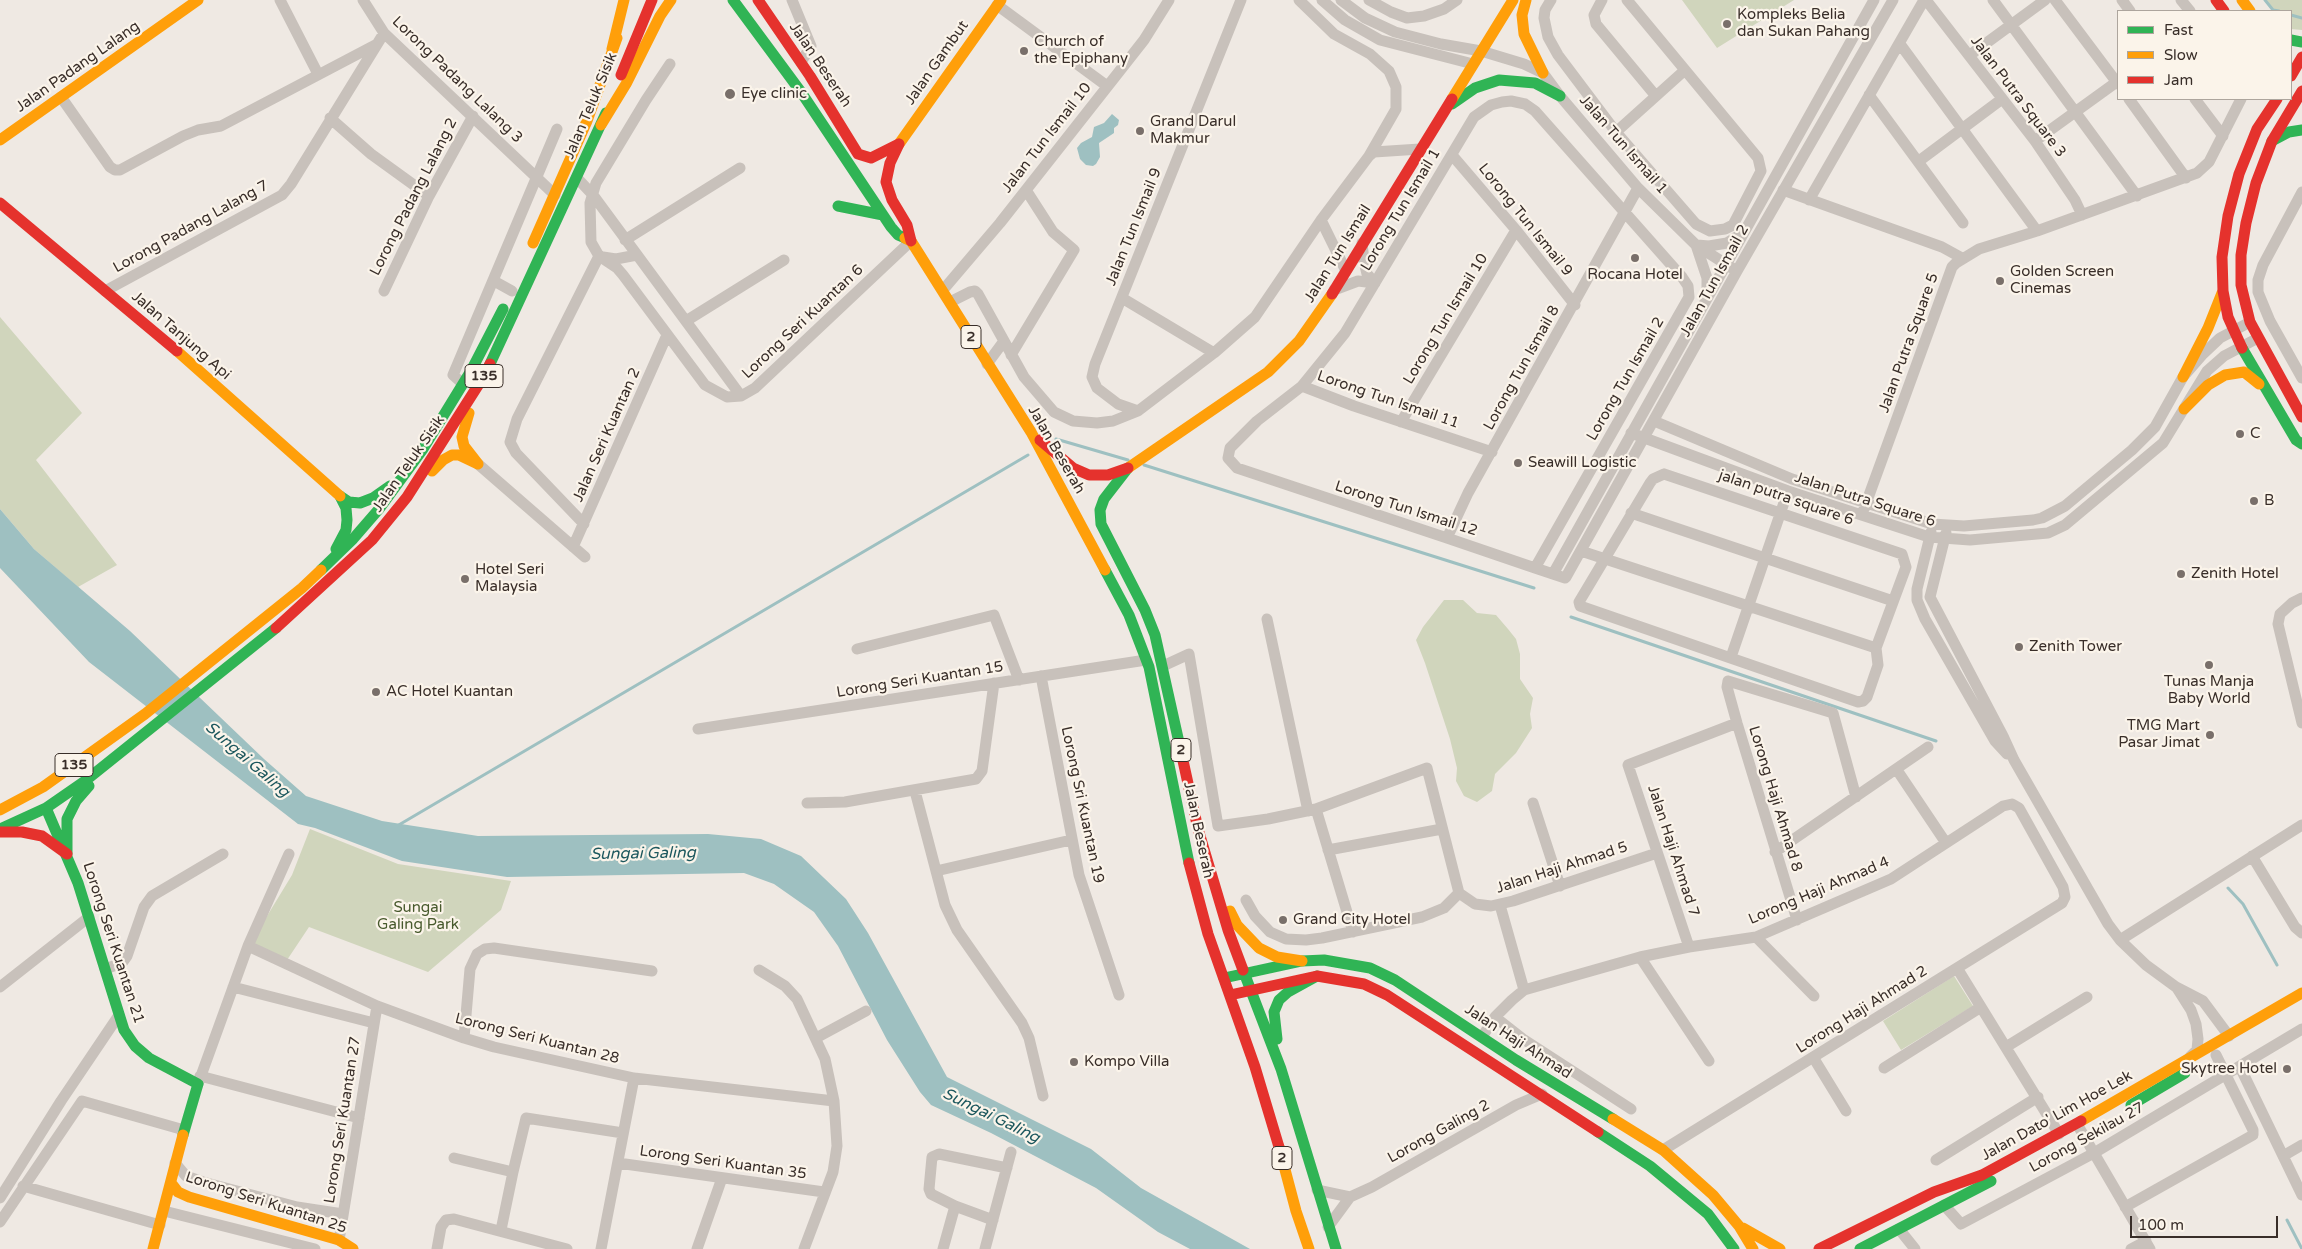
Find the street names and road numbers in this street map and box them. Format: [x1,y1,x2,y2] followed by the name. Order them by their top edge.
[388,13,526,147] street label: Lorong Padang Lalang 3
[13,17,143,117] street label: Jalan Padang Lalang
[901,17,973,109] street label: Jalan Gambut
[785,19,855,111] street label: Jalan Beserah
[1967,33,2069,161] street label: Jalan Putra Square 3
[560,50,622,162] street label: Jalan Teluk Sisik
[998,79,1096,197] street label: Jalan Tun Ismail 10
[1575,92,1671,198] street label: Jalan Tun Ismail 1
[366,115,462,279] street label: Lorong Padang Lalang 2
[1357,146,1445,274] street label: Lorong Tun Ismail 1
[1474,160,1576,280] street label: Lorong Tun Ismail 9
[1102,166,1166,288] street label: Jalan Tun Ismail 9
[110,177,272,277] street label: Lorong Padang Lalang 7
[1301,202,1375,306] street label: Jalan Tun Ismail
[1677,222,1753,340] street label: Jalan Tun Ismail 2
[1400,250,1492,388] street label: Lorong Tun Ismail 10
[739,261,867,383] street label: Lorong Seri Kuantan 6
[1875,271,1943,415] street label: Jalan Putra Square 5
[128,288,234,384] street label: Jalan Tanjung Api
[1480,303,1564,433] street label: Lorong Tun Ismail 8
[1583,314,1669,444] street label: Lorong Tun Ismail 2
[961,326,981,348] road number: 2
[465,364,503,388] road number: 135
[569,365,645,505] street label: Jalan Seri Kuantan 2
[1315,367,1461,433] street label: Lorong Tun Ismail 11
[1024,403,1088,497] street label: Jalan Beserah
[369,412,449,516] street label: Jalan Teluk Sisik
[1716,466,1856,530] street label: jalan putra square 6
[1792,469,1938,531] street label: Jalan Putra Square 6
[1332,477,1480,541] street label: Lorong Tun Ismail 12
[835,658,1005,702] street label: Lorong Seri Kuantan 15
[1744,724,1806,874] street label: Lorong Haji Ahmad 8
[1057,725,1107,885] street label: Lorong Sri Kuantan 19
[1171,738,1191,762] road number: 2
[55,754,93,776] road number: 135
[1179,780,1217,880] street label: Jalan Beserah
[1643,783,1703,919] street label: Jalan Haji Ahmad 7
[1494,838,1630,898] street label: Jalan Haji Ahmad 5
[1746,853,1892,929] street label: Lorong Haji Ahmad 4
[78,860,148,1026] street label: Lorong Seri Kuantan 21
[1793,962,1931,1058] street label: Lorong Haji Ahmad 2
[1461,1001,1575,1083] street label: Jalan Haji Ahmad
[453,1010,621,1068] street label: Lorong Seri Kuantan 28
[321,1035,365,1205] street label: Lorong Seri Kuantan 27
[1978,1067,2136,1165] street label: Jalan Dato' Lim Hoe Lek
[1385,1096,1493,1168] street label: Lorong Galing 2
[2026,1099,2148,1177] street label: Lorong Sekilau 27
[638,1142,808,1184] street label: Lorong Seri Kuantan 35
[1272,1146,1292,1170] road number: 2
[183,1168,349,1238] street label: Lorong Seri Kuantan 25

